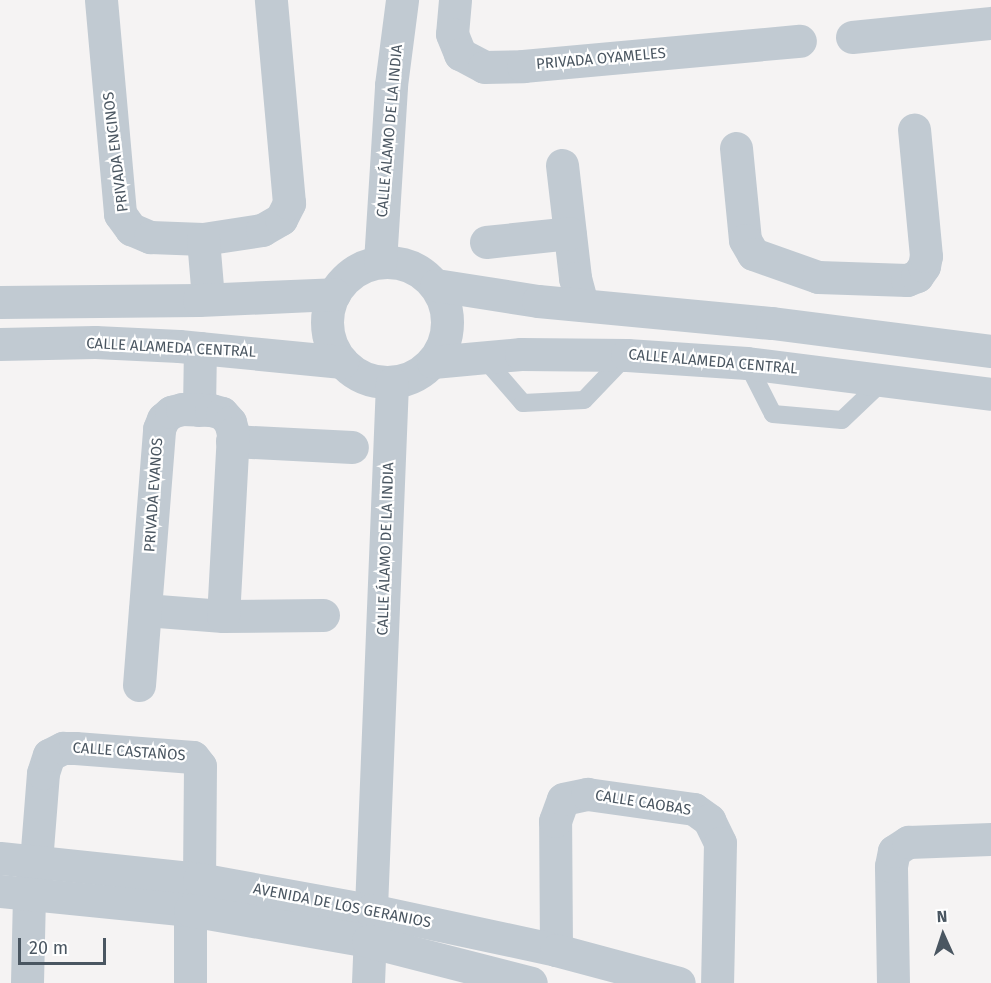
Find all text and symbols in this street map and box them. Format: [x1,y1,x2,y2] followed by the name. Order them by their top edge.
[373,44,407,218] street label: CALLE ÁLAMO DE LA INDIA
[535,44,667,74] street label: PRIVADA OYAMELES
[100,91,132,213] street label: PRIVADA ENCINOS
[86,335,256,361] street label: CALLE ALAMEDA CENTRAL
[628,346,798,378] street label: CALLE ALAMEDA CENTRAL
[141,437,167,553] street label: PRIVADA EVANOS
[374,462,398,636] street label: CALLE ÁLAMO DE LA INDIA
[72,739,186,765] street label: CALLE CASTAÑOS
[594,787,692,819] street label: CALLE CAOBAS
[252,880,432,932] street label: AVENIDA DE LOS GERANIOS
[913,905,973,965] north arrow
[936,907,948,926] text: N
[21,926,110,964] scale bar
[29,937,68,959] text: 20 m

